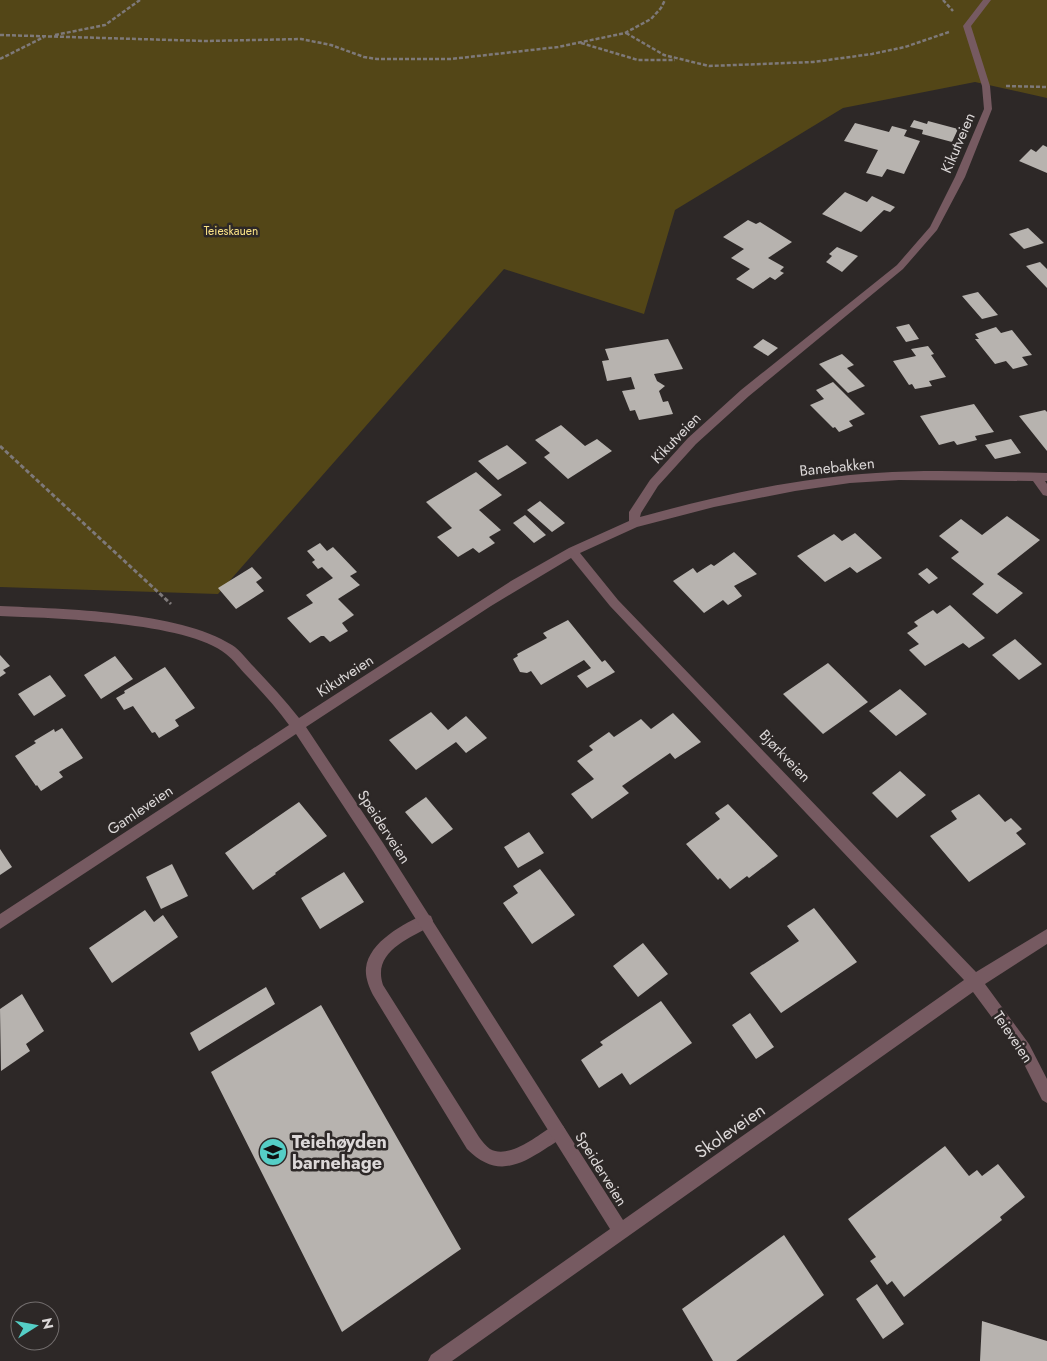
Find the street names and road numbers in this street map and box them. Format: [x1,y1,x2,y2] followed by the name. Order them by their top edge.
[935,109,981,177] street label: Kikutveien
[646,407,706,469] street label: Kikutveien
[798,452,876,482] street label: Banebakken
[312,649,378,703] street label: Kikutveien
[754,725,816,787] street label: Bjørkveien
[103,780,177,840] street label: Gamleveien
[352,786,416,868] street label: Speiderveien
[988,1007,1038,1067] street label: Teieveien
[689,1097,771,1165] street label: Skoleveien
[569,1128,633,1210] street label: Speiderveien

